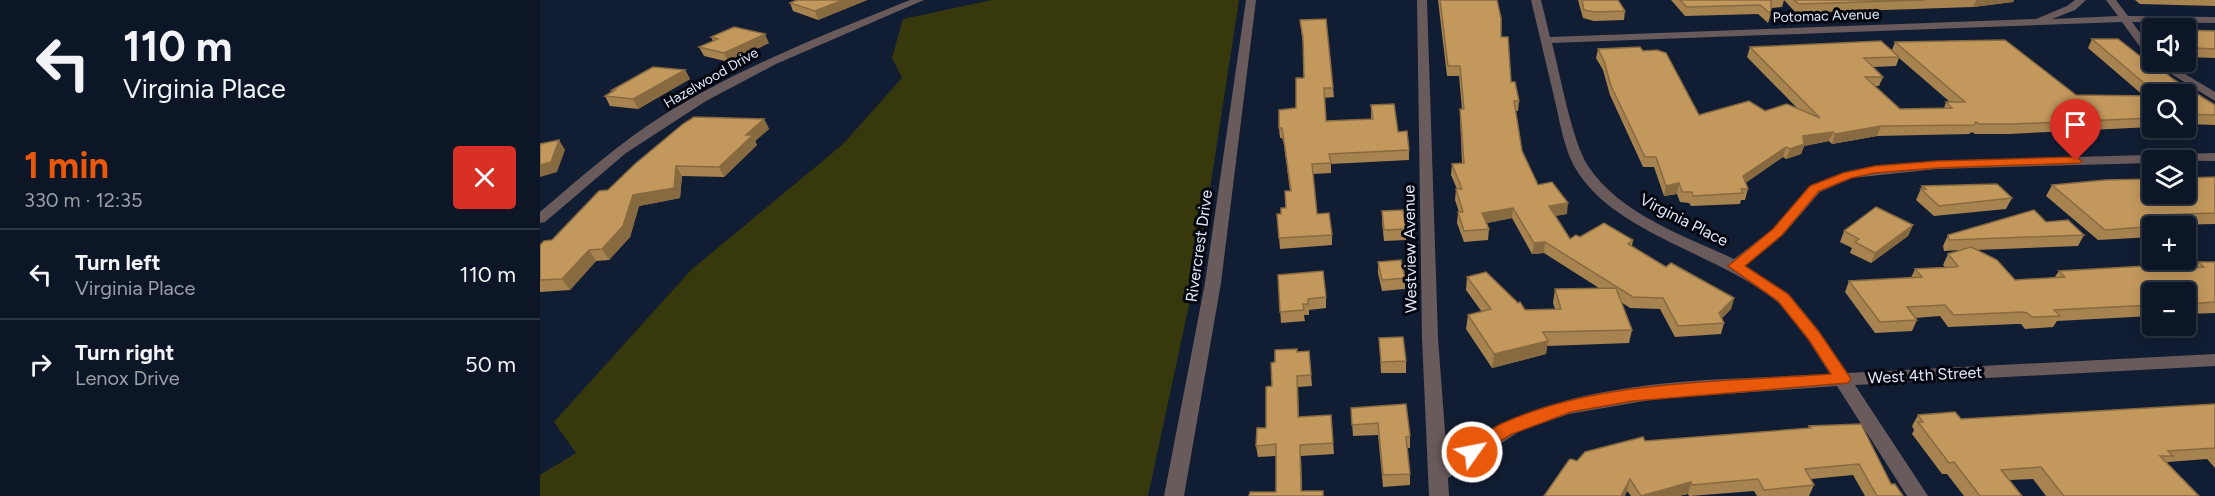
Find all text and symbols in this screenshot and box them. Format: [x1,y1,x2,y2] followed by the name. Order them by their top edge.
[1772,6,1880,26] street label: Potomac Avenue
[2142,18,2196,336] map controls
[2142,18,2196,72] button: sound
[123,21,232,72] text: 110 m
[24,24,102,102] icon: left
[661,44,762,112] street label: Hazelwood Drive
[123,72,286,105] text: Virginia Place
[2142,84,2196,138] button: search
[2050,99,2101,161] pin
[2059,108,2092,141] icon: arrive
[24,144,109,187] text: 1 min
[453,146,516,209] button: close
[2142,150,2196,204] button: layers
[1399,185,1421,313] street label: Westview Avenue
[24,188,142,212] text: 330 m · 12:35
[1182,188,1216,303] street label: Rivercrest Drive
[1637,190,1731,250] street label: Virginia Place
[2142,216,2196,270] button: +
[75,249,161,276] text: Turn left
[24,258,57,291] icon: left
[460,261,516,288] text: 110 m
[75,276,196,300] text: Virginia Place
[2142,282,2196,336] button: −
[75,339,174,366] text: Turn right
[24,348,57,381] icon: right
[465,351,516,378] text: 50 m
[1867,363,1983,387] street label: West 4th Street
[75,366,180,390] text: Lenox Drive
[1440,420,1504,484] position arrow

